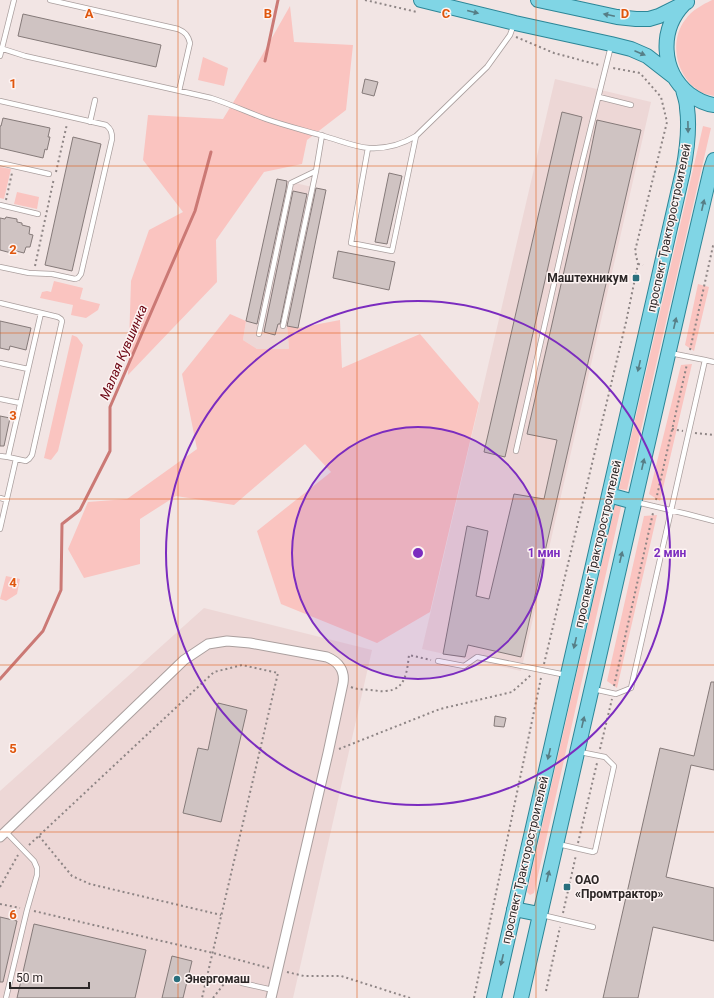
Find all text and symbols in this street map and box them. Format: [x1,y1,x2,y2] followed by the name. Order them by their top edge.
[85,6,94,21] text: A
[264,6,272,21] text: B
[442,6,451,21] text: C
[621,6,629,21] text: D
[466,10,479,16] one-way arrow
[603,12,615,18] one-way arrow
[634,50,645,56] one-way arrow
[9,76,17,91] text: 1
[685,121,691,134] one-way arrow
[644,142,694,313] street label: проспект Тракторостроителей
[700,199,706,212] one-way arrow
[9,242,17,257] text: 2
[547,271,628,285] place label: Маштехникум
[631,273,641,283] marker: Маштехникум
[97,302,150,402] water label: Малая Кувшинка
[673,317,679,330] one-way arrow
[636,360,642,372] one-way arrow
[9,408,17,423] text: 3
[641,458,647,470] one-way arrow
[572,459,624,629] street label: проспект Тракторостроителей
[411,546,425,560] centre of rings
[528,546,560,560] text: 1 мин
[654,546,686,560] text: 2 мин
[619,551,625,564] one-way arrow
[9,575,17,590] text: 4
[572,637,578,649] one-way arrow
[581,716,587,729] one-way arrow
[9,741,17,756] text: 5
[546,748,552,760] one-way arrow
[499,775,551,945] street label: проспект Тракторостроителей
[545,870,551,882] one-way arrow
[575,873,664,901] place label: ОАО «Промтрактор»
[562,882,572,892] marker: ОАО «Промтрактор»
[9,907,17,922] text: 6
[499,954,505,966] one-way arrow
[10,964,89,990] scale bar
[16,971,43,985] text: 50 m
[185,972,250,986] place label: Энергомаш
[172,974,182,984] marker: Энергомаш

